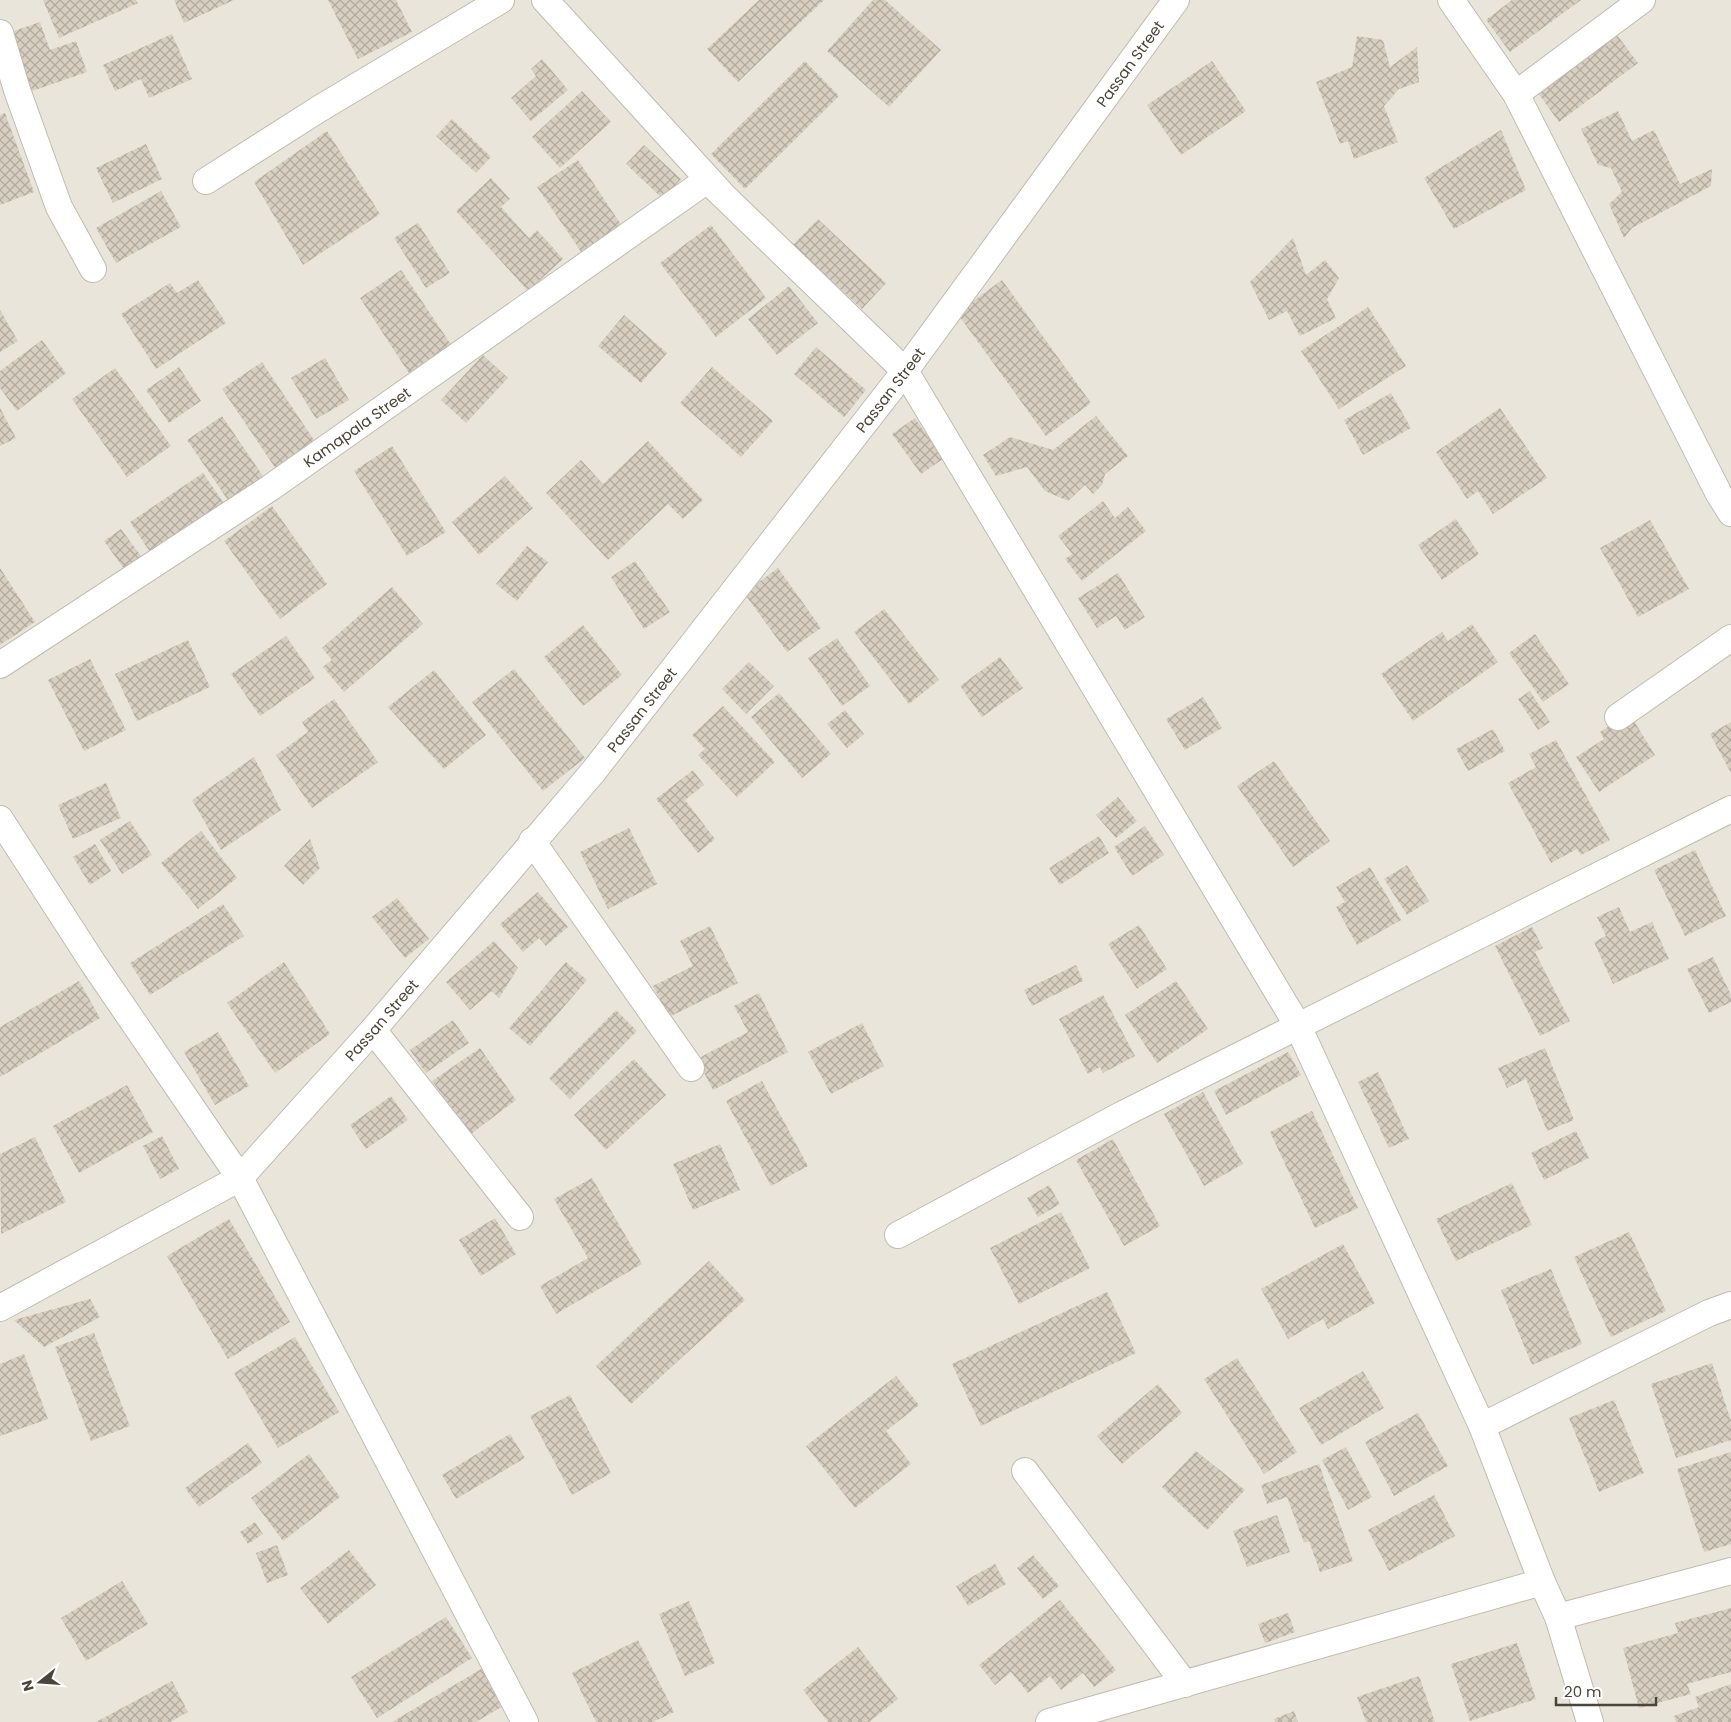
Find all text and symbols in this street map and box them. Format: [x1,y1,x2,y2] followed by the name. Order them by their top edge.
[1091,16,1168,111] street label: Passan Street
[851,343,929,437] street label: Passan Street
[299,382,415,472] street label: Kamapala Street
[602,663,681,756] street label: Passan Street
[340,974,423,1065] street label: Passan Street
[15,1657,65,1707] north arrow
[1556,1674,1656,1706] scale bar
[16,1678,39,1694] text: N
[1564,1681,1602,1702] text: 20 m

